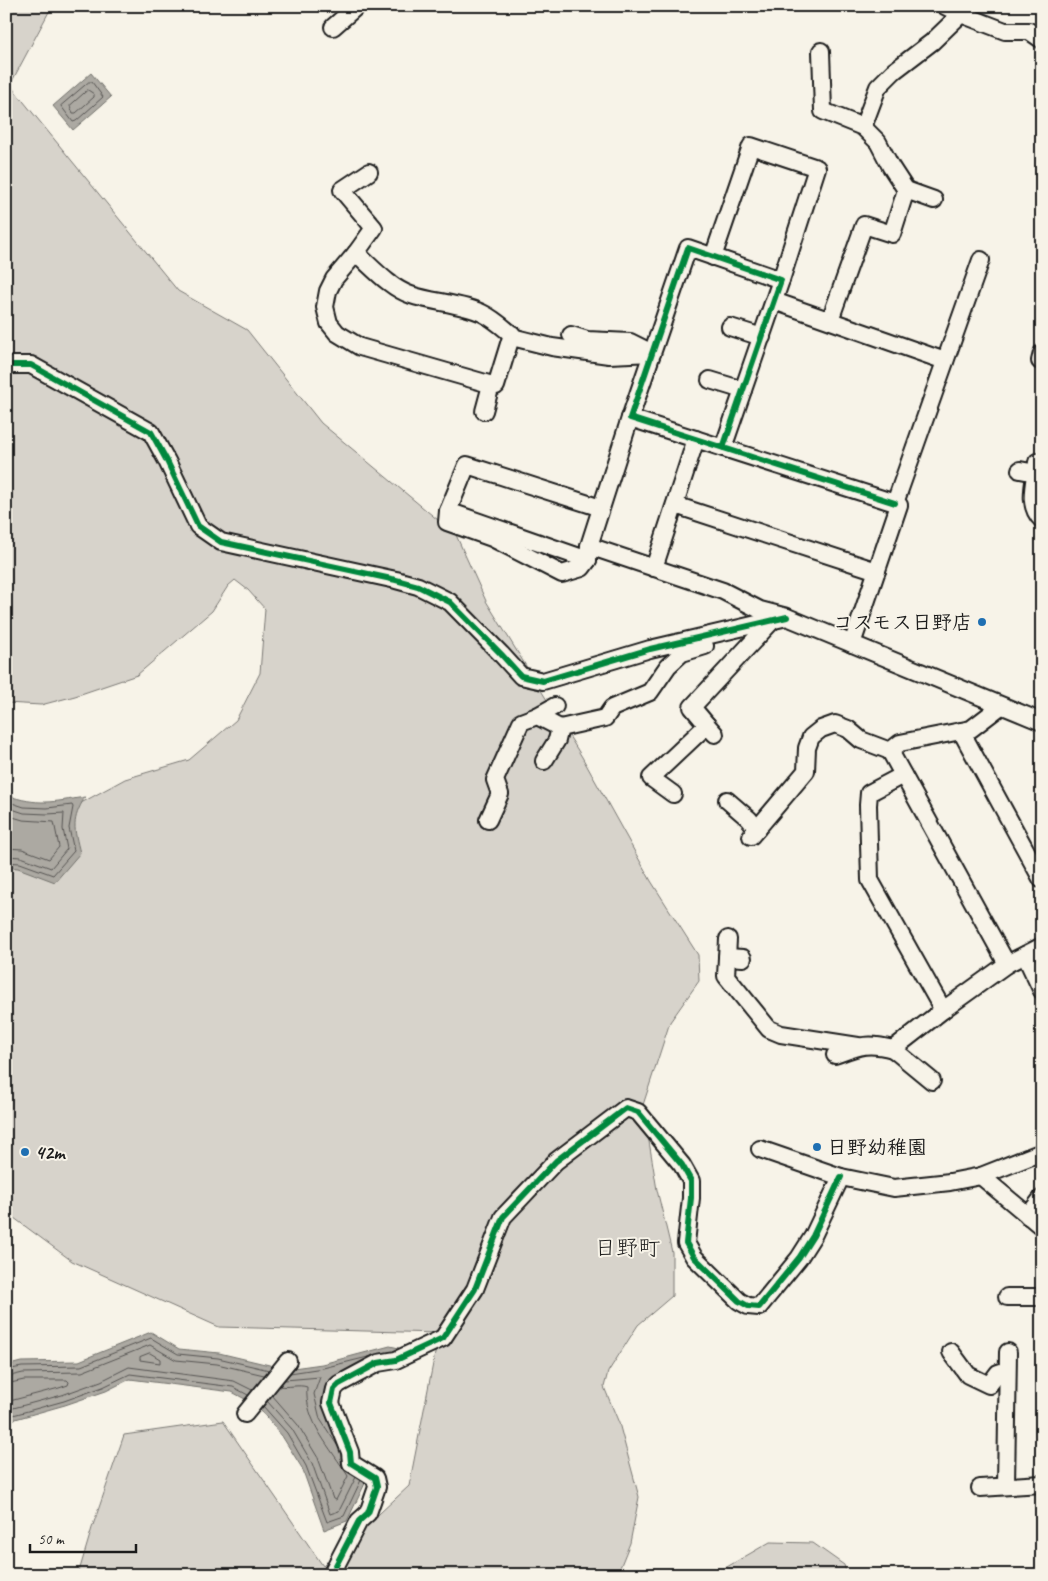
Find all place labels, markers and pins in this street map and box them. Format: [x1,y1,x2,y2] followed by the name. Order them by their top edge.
[833,610,972,635] place label: コスモス日野店
[976,616,988,628] marker: コスモス日野店
[827,1135,927,1160] place label: 日野幼稚園
[35,1140,66,1165] place label: 42m
[811,1141,823,1153] marker: 日野幼稚園
[19,1146,31,1158] marker: 42m

